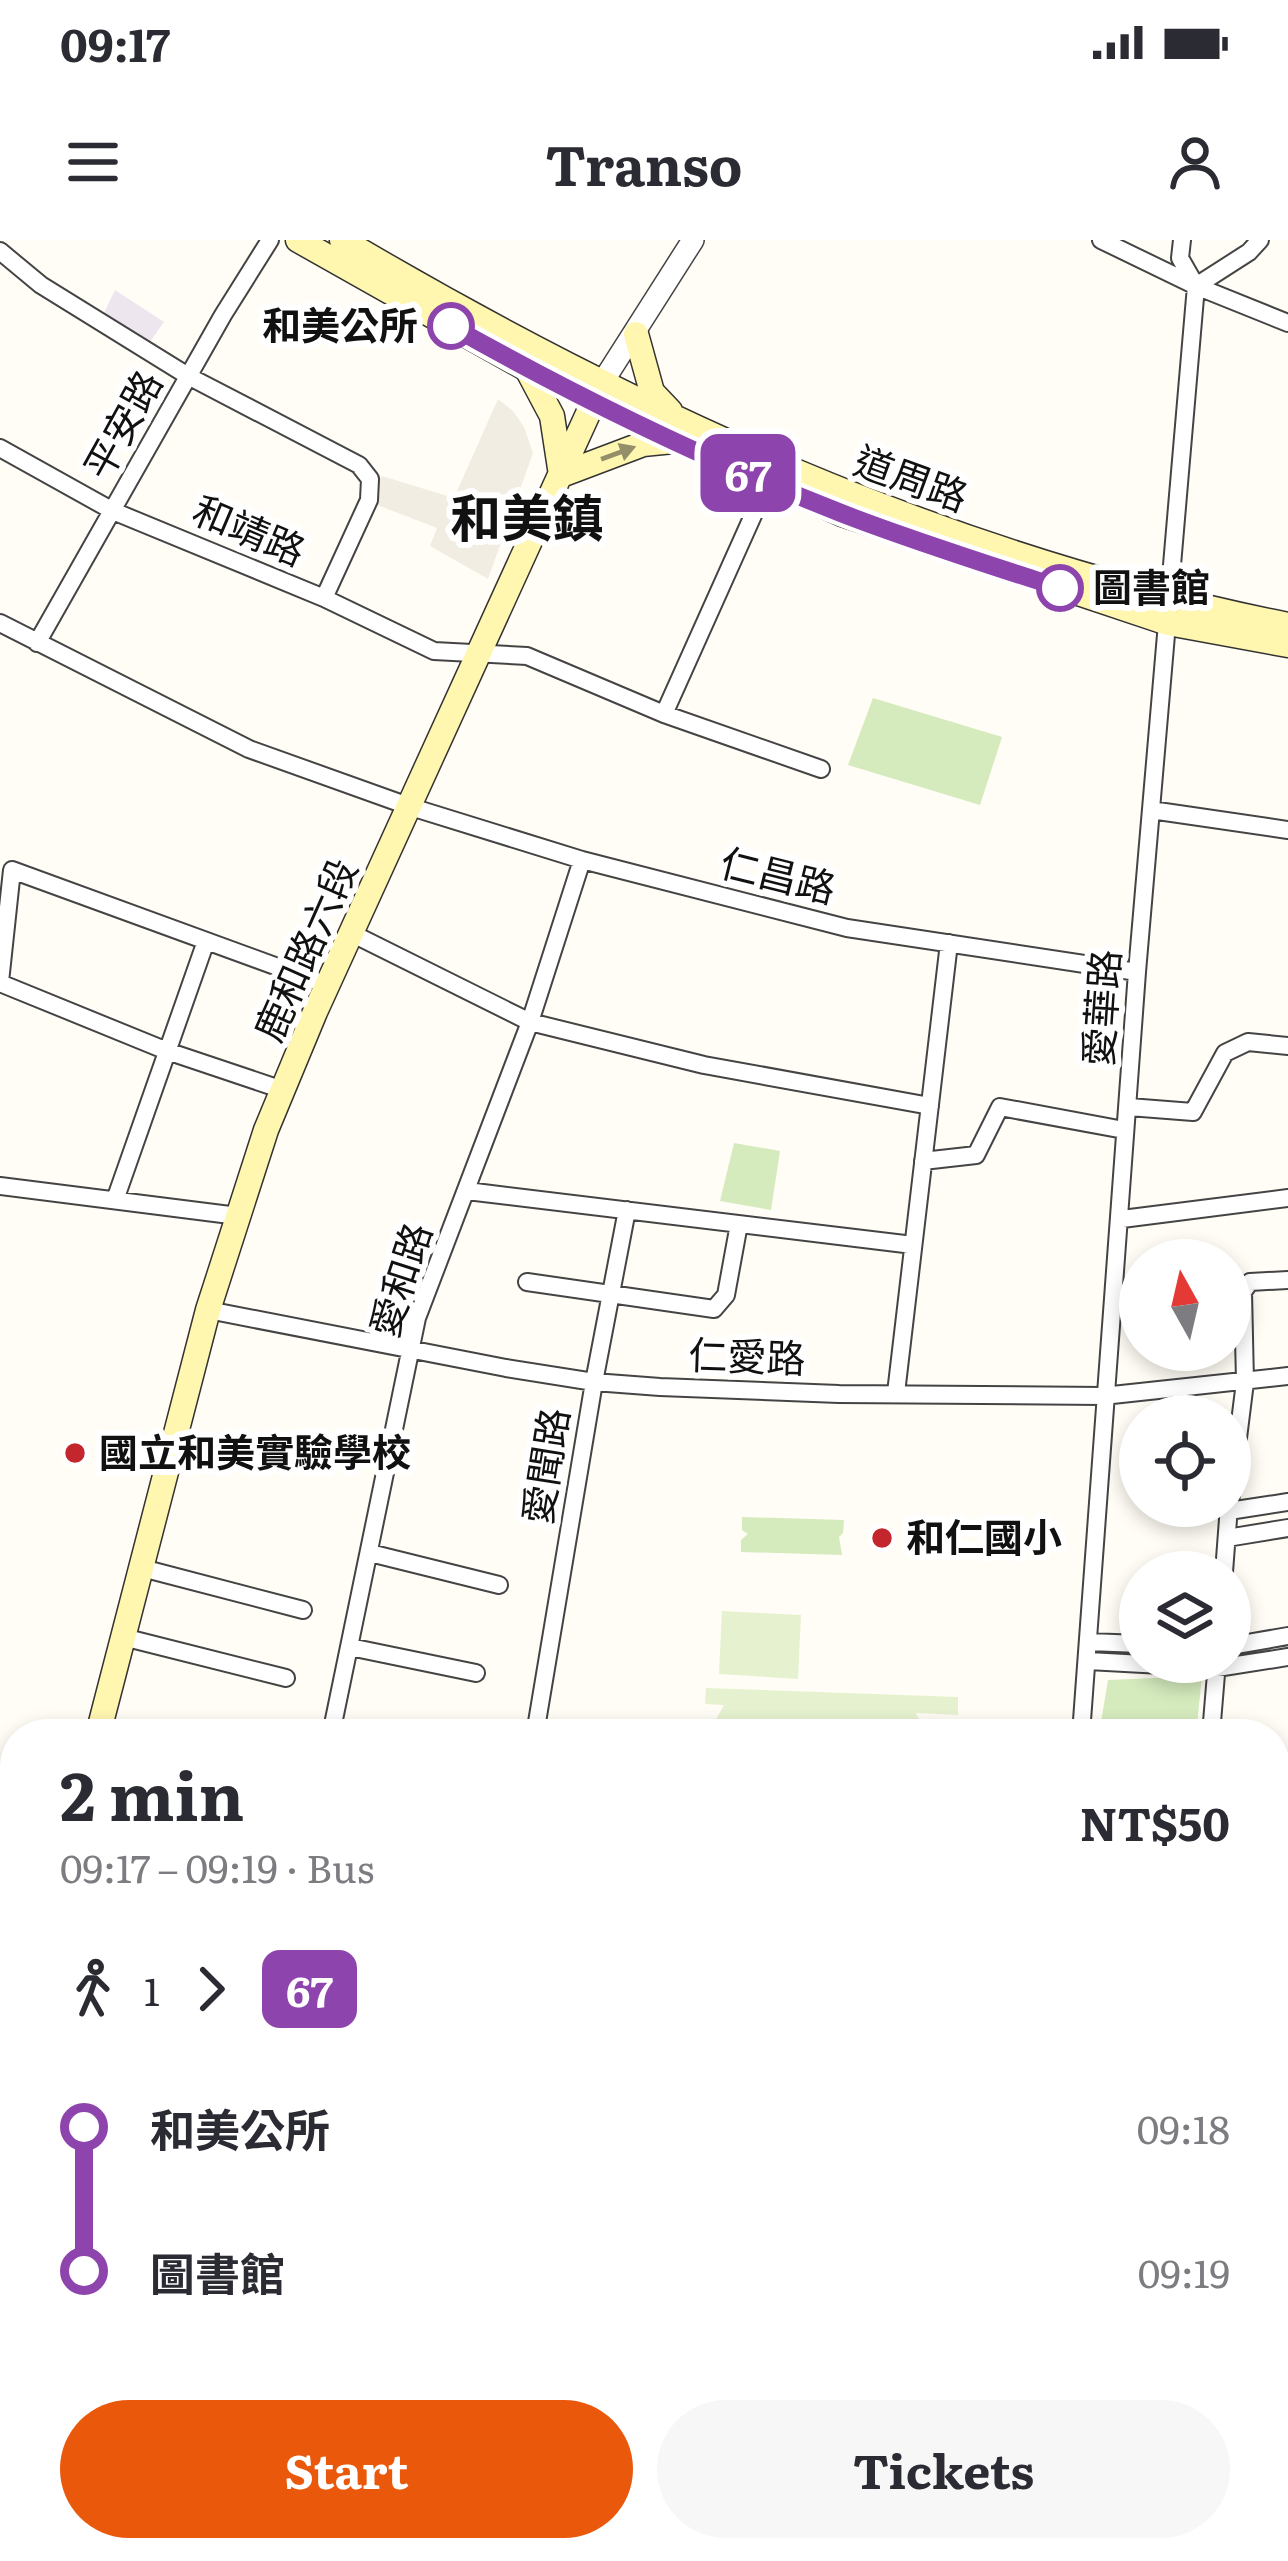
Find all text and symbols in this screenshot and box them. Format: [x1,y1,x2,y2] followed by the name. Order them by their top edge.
[60,9,170,76] text: 09:17
[545,122,743,203] text: Transo
[60,129,126,195] icon: menu
[1162,129,1228,195] icon: person
[262,294,418,352] place label: 和美公所
[429,304,473,348] marker: 和美公所
[67,358,174,489] street label: 平安路
[847,429,977,523] street label: 道周路
[694,434,802,512] line badge: 67
[724,442,772,504] text: 67
[601,443,637,461] one-way arrow
[450,477,604,553] district label: 和美鎮
[185,479,315,578] street label: 和靖路
[1093,556,1210,614] place label: 圖書館
[1038,566,1082,610] marker: 圖書館
[715,831,843,915] street label: 仁昌路
[237,848,369,1050] street label: 鹿和路六段
[1066,947,1132,1068] street label: 愛華路
[352,1214,444,1344] street label: 愛和路
[1119,1239,1251,1371] north arrow
[1119,1239,1251,1683] map controls
[688,1323,807,1385] street label: 仁愛路
[1119,1395,1251,1527] button: locate
[505,1403,581,1528] street label: 愛聞路
[99,1421,411,1479] place label: 國立和美實驗學校
[62,1440,88,1466] marker: 國立和美實驗學校
[906,1506,1062,1564] place label: 和仁國小
[869,1525,895,1551] marker: 和仁國小
[1119,1551,1251,1683] button: layers
[60,1743,244,1841] text: 2 min
[1080,1788,1230,1855] text: NT$50
[60,1837,374,1895] text: 09:17 – 09:19 · Bus
[60,1956,126,2022] icon: walk
[178,1956,244,2022] icon: forward
[286,1958,333,2020] text: 67
[144,1960,160,2018] text: 1
[150,2094,330,2161] text: 和美公所
[1137,2098,1230,2156] text: 09:18
[150,2238,285,2305] text: 圖書館
[1138,2242,1230,2300] text: 09:19
[60,2400,633,2538] button: Start
[657,2400,1230,2538] button: Tickets

